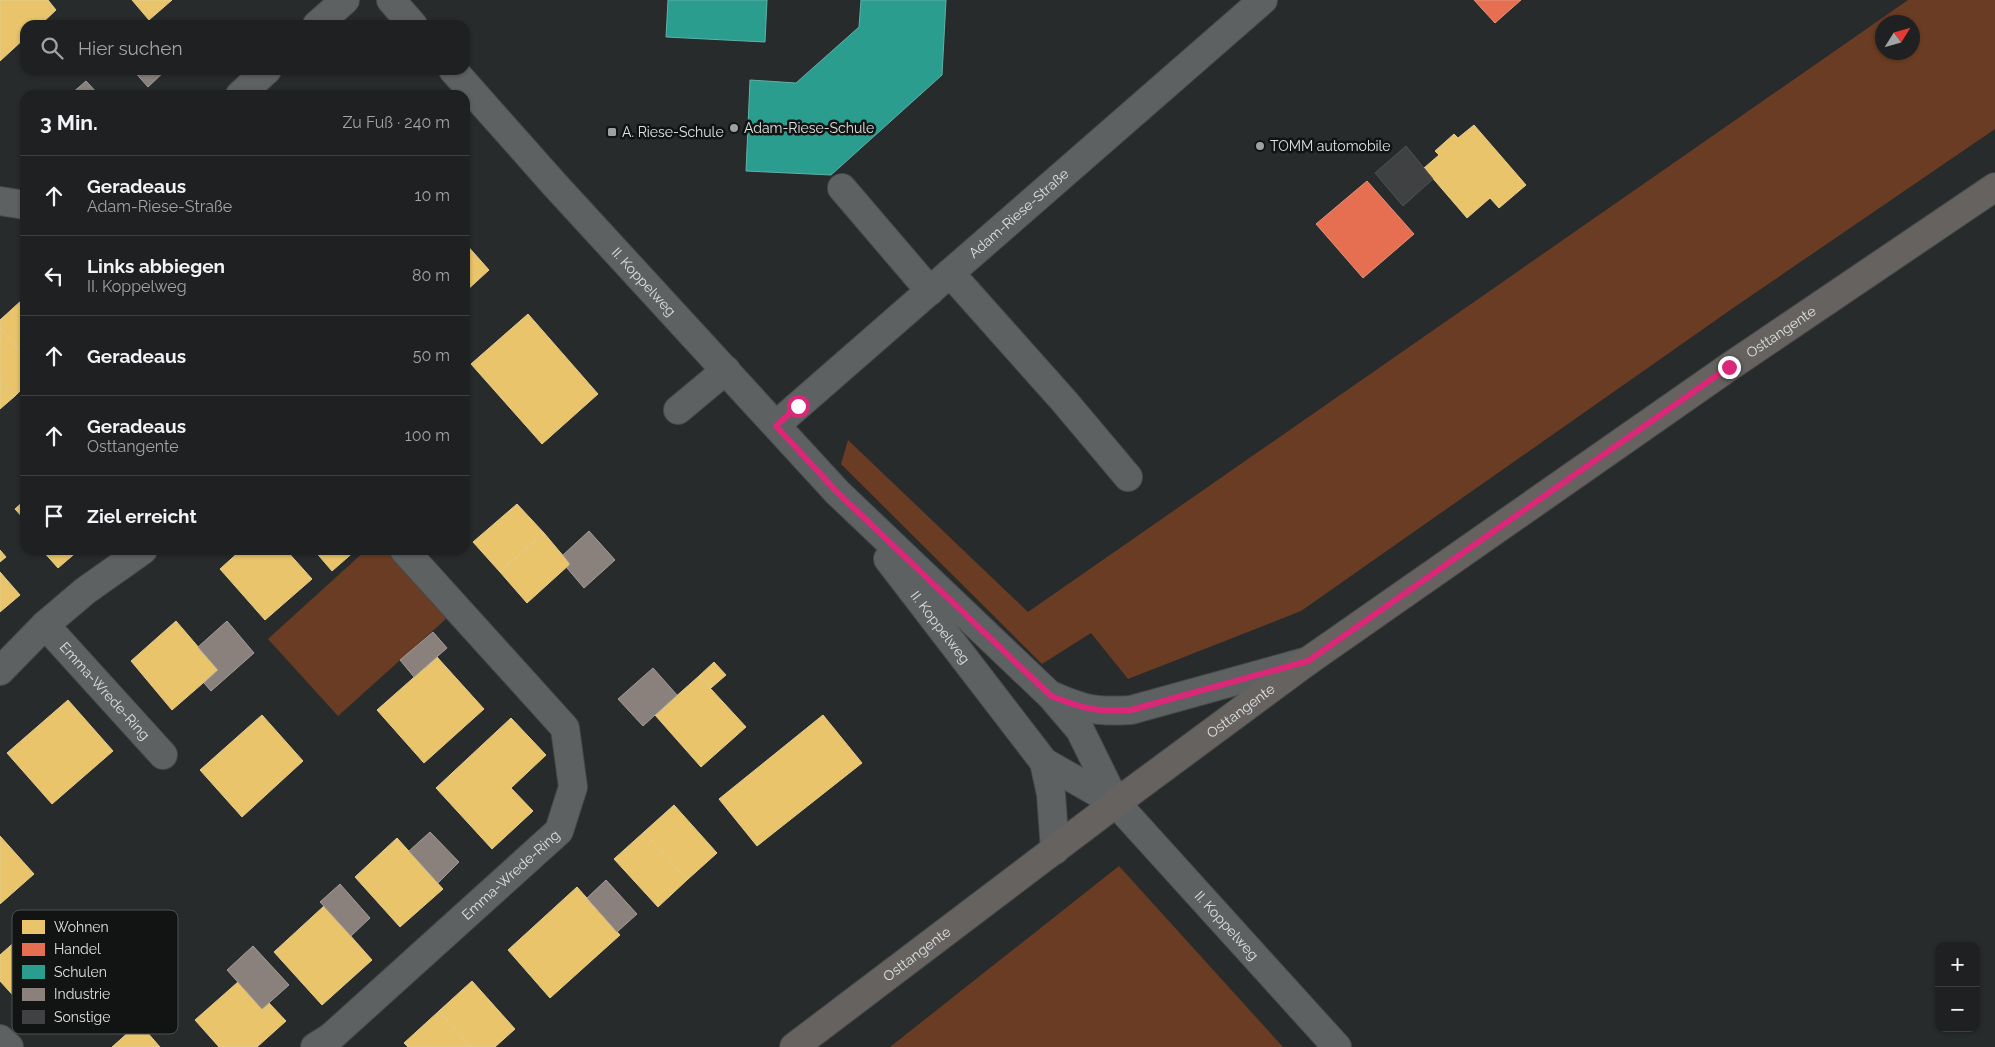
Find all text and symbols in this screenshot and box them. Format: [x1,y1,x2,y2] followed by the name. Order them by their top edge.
[1875,15,1920,60] north arrow
[20,20,470,75] search box
[38,34,66,62] icon: search
[78,37,183,59] text: Hier suchen
[40,110,98,135] text: 3 Min.
[343,113,450,132] text: Zu Fuß · 240 m
[744,120,874,136] place label: Adam-Riese-Schule
[728,122,740,134] marker: Adam-Riese-Schule
[622,124,724,140] place label: A. Riese-Schule
[606,126,618,138] marker: A. Riese-Schule
[1270,138,1391,154] place label: TOMM automobile
[1254,140,1266,152] marker: TOMM automobile
[965,165,1072,261] street label: Adam-Riese-Straße
[87,175,186,197] text: Geradeaus
[40,182,68,210] icon: ahead
[415,186,450,205] text: 10 m
[87,197,232,216] text: Adam-Riese-Straße
[608,244,679,319] street label: II. Koppelweg
[87,255,225,277] text: Links abbiegen
[40,262,68,290] icon: left
[412,266,450,285] text: 80 m
[87,277,187,296] text: II. Koppelweg
[1743,303,1819,361] street label: Osttangente
[40,342,68,370] icon: ahead
[87,345,186,367] text: Geradeaus
[413,346,450,365] text: 50 m
[1718,356,1741,379] route end
[787,395,810,418] route start
[87,415,186,437] text: Geradeaus
[40,422,68,450] icon: ahead
[405,426,450,445] text: 100 m
[87,437,179,456] text: Osttangente
[40,502,68,530] icon: arrive
[87,505,197,527] text: Ziel erreicht
[907,588,973,667] street label: II. Koppelweg
[57,639,153,743] street label: Emma-Wrede-Ring
[1204,681,1278,741] street label: Osttangente
[459,826,563,923] street label: Emma-Wrede-Ring
[1192,888,1262,963] street label: II. Koppelweg
[12,910,178,1034] legend
[54,919,109,935] text: Wohnen
[880,923,954,985] street label: Osttangente
[54,941,101,957] text: Handel
[1935,942,1980,1032] map controls
[1935,942,1980,987] button: +
[54,964,107,980] text: Schulen
[54,986,110,1002] text: Industrie
[1935,987,1980,1032] button: −
[54,1009,110,1025] text: Sonstige

